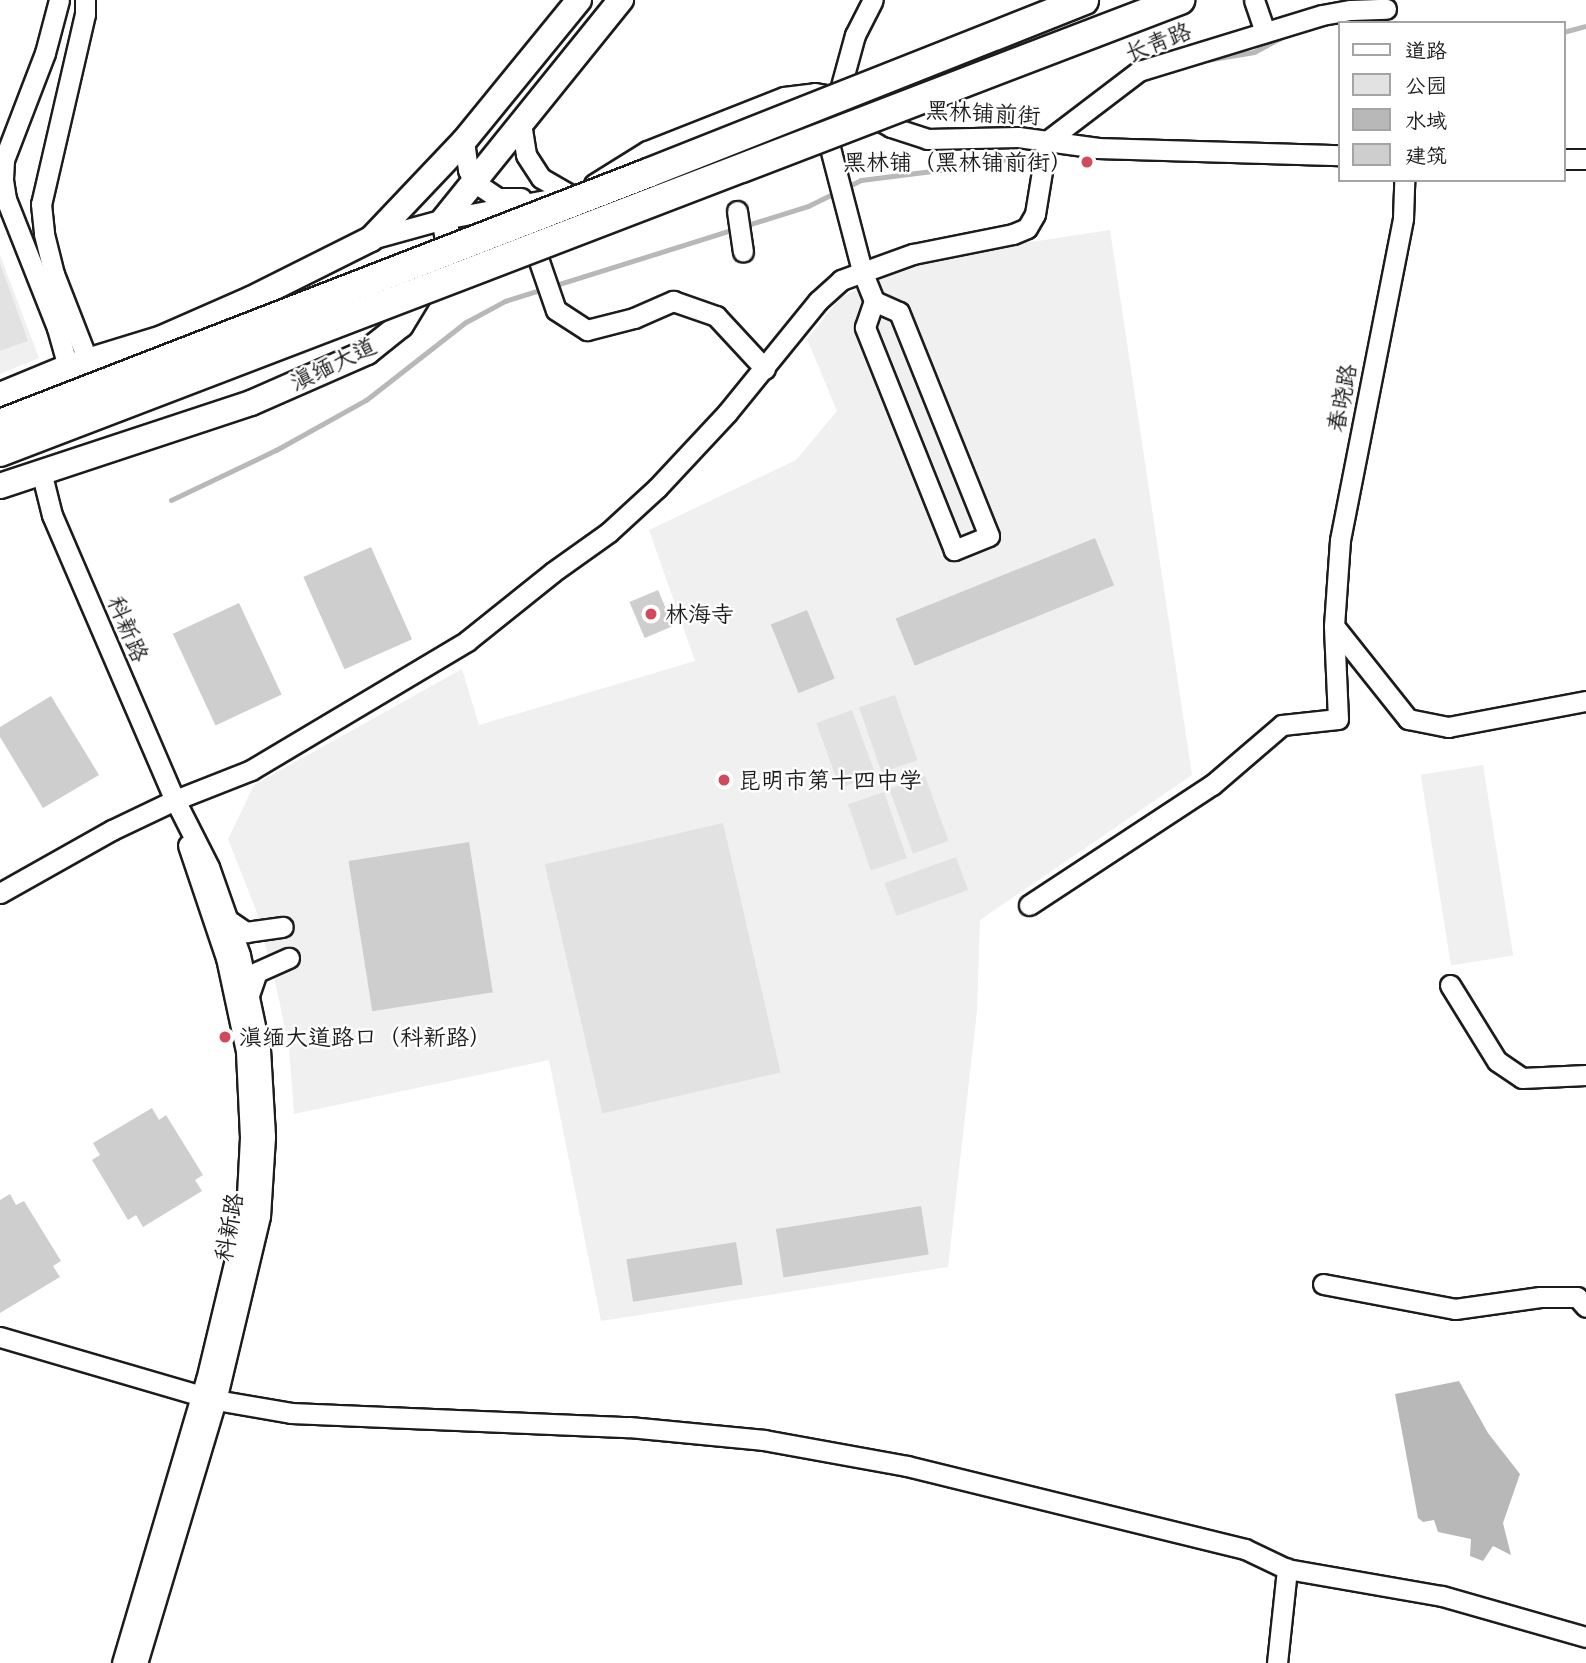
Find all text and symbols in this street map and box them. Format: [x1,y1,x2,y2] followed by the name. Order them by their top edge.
[1121,17,1195,67] street label: 长青路
[1338,21,1565,182] legend
[1405,38,1447,63] text: 道路
[1405,73,1447,98] text: 公园
[925,96,1041,130] street label: 黑林铺前街
[1405,108,1447,133] text: 水域
[1405,143,1447,168] text: 建筑
[843,148,1073,176] place label: 黑林铺（黑林铺前街）
[1079,154,1095,170] marker: 黑林铺（黑林铺前街）
[286,331,380,397] street label: 滇缅大道
[1322,362,1362,434] street label: 春晓路
[102,592,154,666] street label: 科新路
[665,600,734,628] place label: 林海寺
[643,606,659,622] marker: 林海寺
[738,766,922,794] place label: 昆明市第十四中学
[716,772,732,788] marker: 昆明市第十四中学
[239,1023,492,1051] place label: 滇缅大道路口（科新路）
[217,1029,233,1045] marker: 滇缅大道路口（科新路）
[209,1191,249,1263] street label: 科新路

